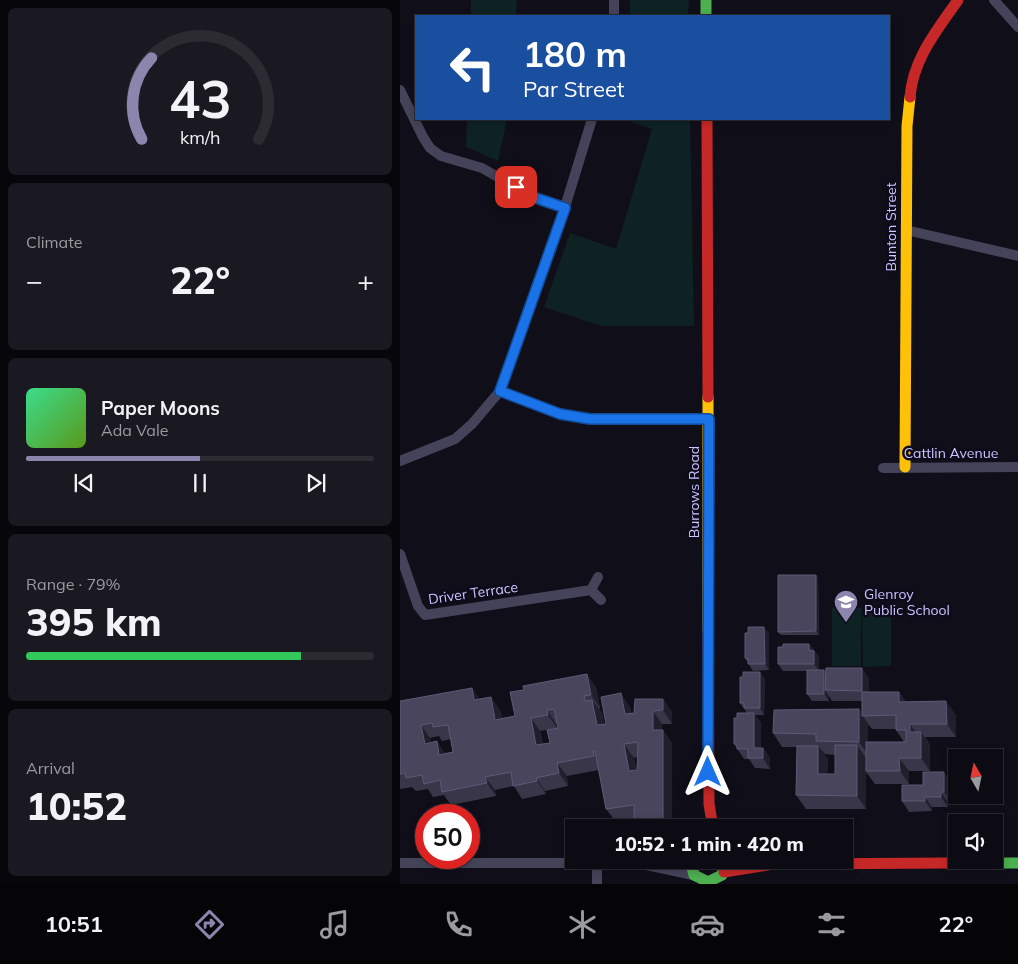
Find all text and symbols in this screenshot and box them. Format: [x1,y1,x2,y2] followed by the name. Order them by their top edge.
[523,32,627,76] text: 180 m
[440,35,505,100] icon: left
[169,66,231,131] text: 43
[523,75,625,103] text: Par Street
[180,126,220,148] text: km/h
[495,166,537,208] pin
[502,173,530,201] icon: arrive
[882,182,900,272] street label: Bunton Street
[26,232,82,252] text: Climate
[170,256,230,304] text: 22°
[26,263,43,298] text: −
[357,263,374,298] text: +
[101,396,220,420] text: Paper Moons
[101,420,168,440] text: Ada Vale
[904,444,998,462] street label: Cattlin Avenue
[685,446,703,538] street label: Burrows Road
[70,469,98,497] icon: previous
[186,469,214,497] icon: pause
[302,469,330,497] icon: next
[26,574,121,594] text: Range · 79%
[427,578,519,608] street label: Driver Terrace
[864,585,950,619] place label: Glenroy Public School
[833,589,859,623] school or university icon: Glenroy Public School
[26,598,162,646] text: 395 km
[681,745,733,797] position arrow
[948,749,1002,804] north arrow
[948,749,1003,869] map controls
[26,758,75,778] text: Arrival
[26,782,127,830] text: 10:52
[415,804,480,869] speed limit sign: 50
[948,814,1003,869] button: sound
[614,832,804,856] text: 10:52 · 1 min · 420 m
[192,907,227,942] icon: directions
[317,907,352,942] icon: music
[441,907,476,942] icon: phone
[565,907,600,942] icon: climate
[690,907,725,942] icon: car
[814,907,849,942] icon: filters
[45,910,103,938] text: 10:51
[938,910,973,938] text: 22°

